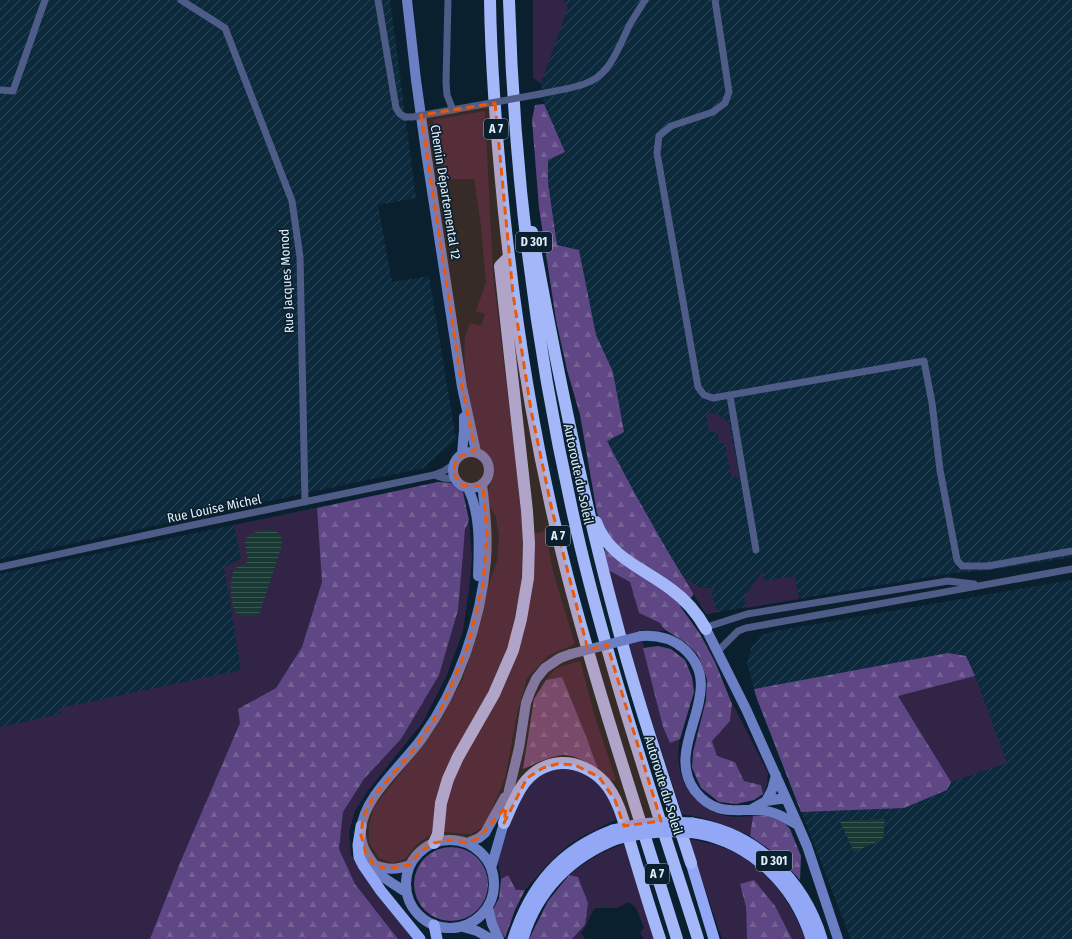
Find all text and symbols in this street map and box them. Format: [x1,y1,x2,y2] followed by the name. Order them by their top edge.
[484,119,508,139] road number: A 7
[427,124,464,261] street label: Chemin Départemental 12
[276,229,297,333] street label: Rue Jacques Monod
[516,232,552,252] road number: D 301
[561,422,597,526] street label: Autoroute du Soleil
[166,491,263,526] street label: Rue Louise Michel
[546,526,570,546] road number: A 7
[641,734,686,837] street label: Autoroute du Soleil
[756,851,792,871] road number: D 301
[645,864,669,884] road number: A 7

